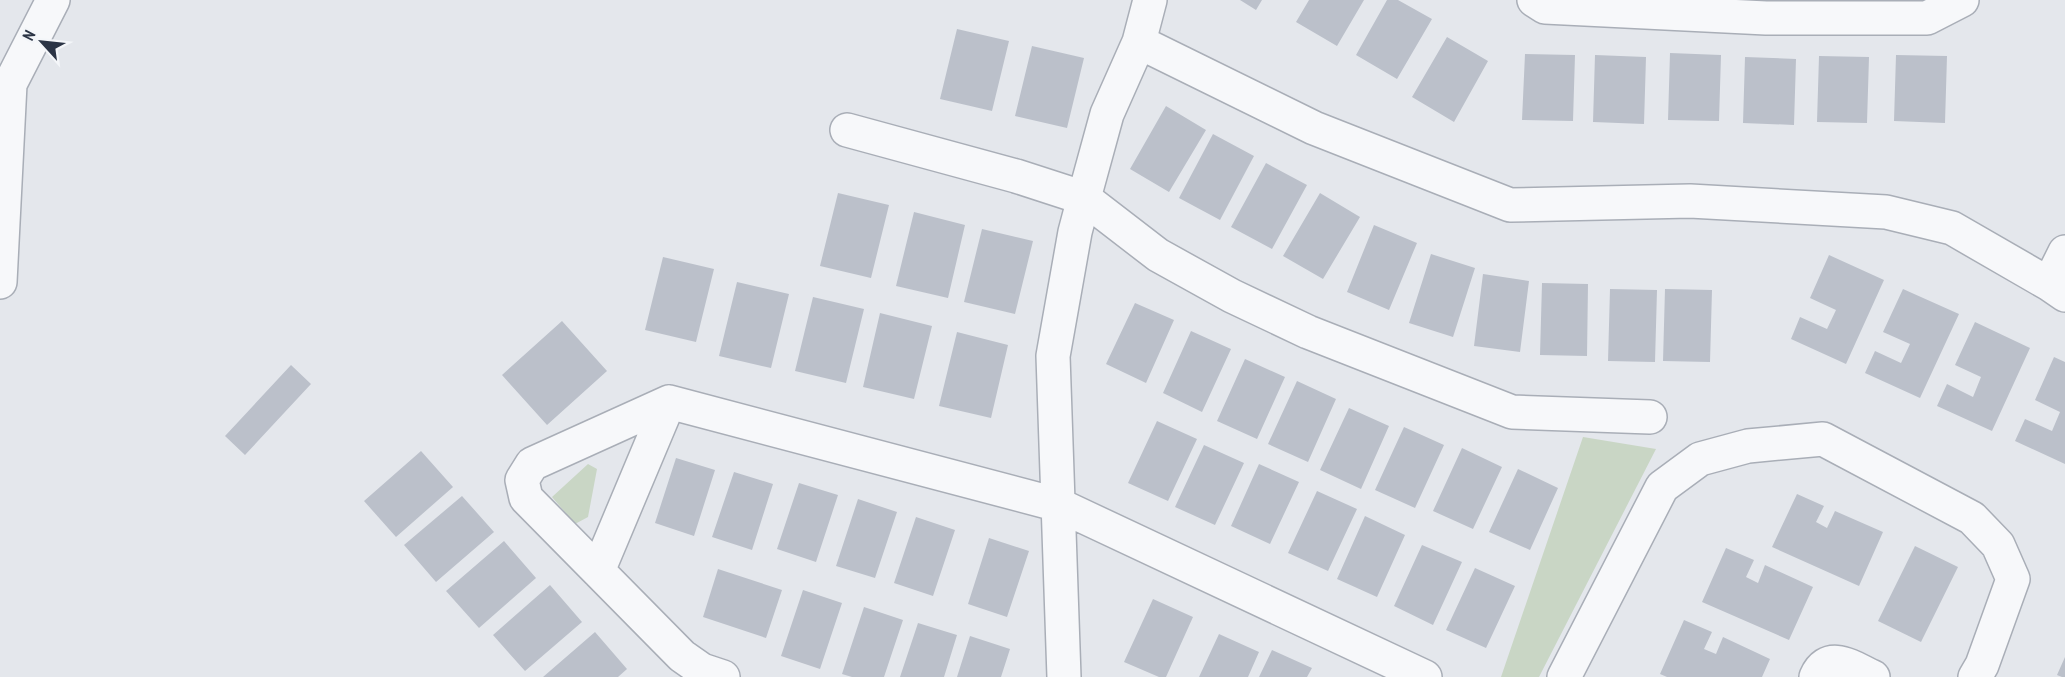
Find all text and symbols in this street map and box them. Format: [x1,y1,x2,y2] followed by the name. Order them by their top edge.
[12,12,72,72] north arrow
[18,27,40,44] text: N

